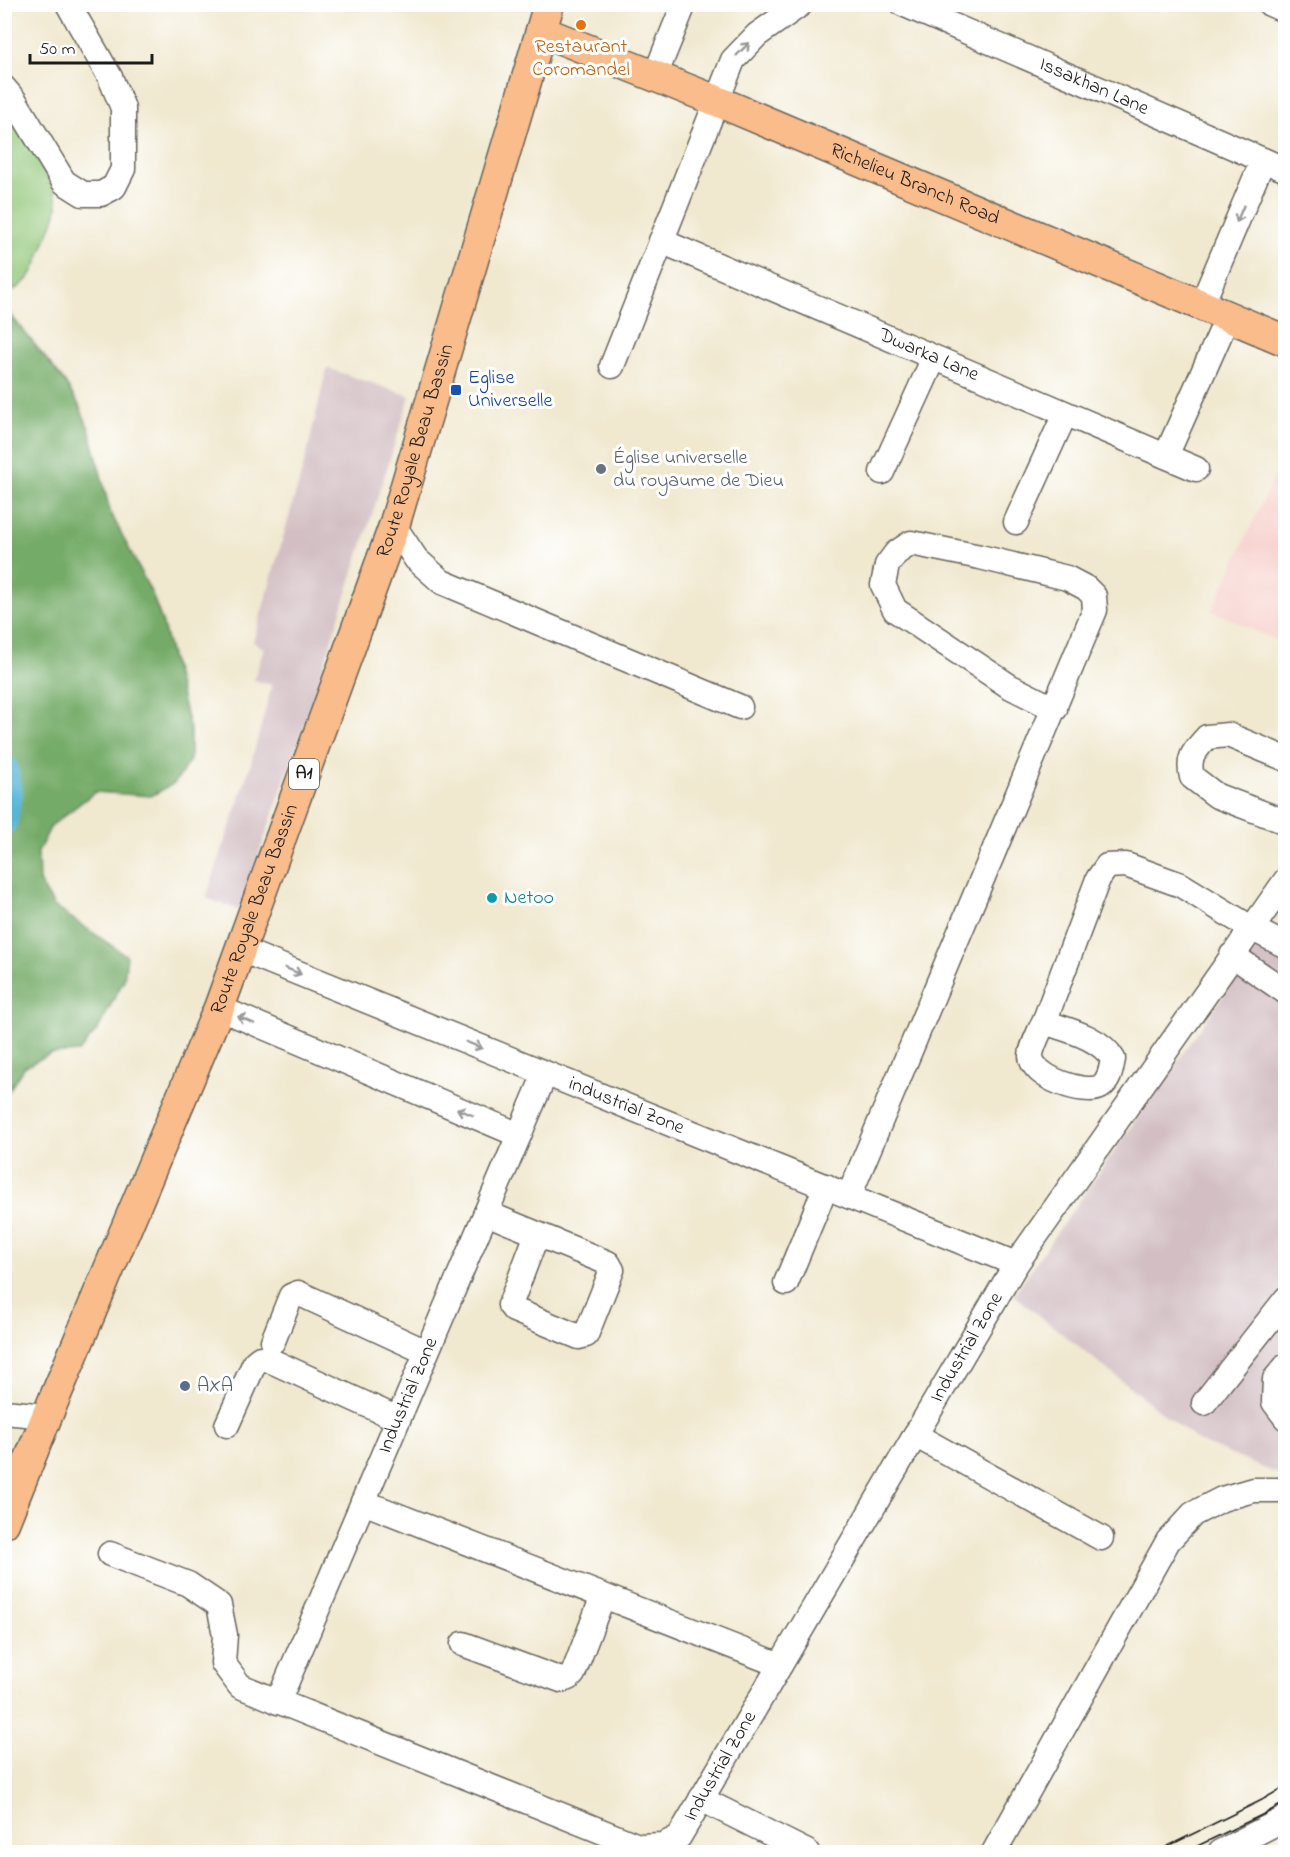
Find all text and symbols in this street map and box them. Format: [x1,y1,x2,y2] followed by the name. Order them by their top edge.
[574,18,588,32] marker: Restaurant Coromandel
[30,27,152,65] scale bar
[532,33,630,85] place label: Restaurant Coromandel
[39,37,76,63] text: 50 m
[736,42,750,57] one-way arrow
[1034,50,1153,123] street label: Issakhan Lane
[825,136,1004,233] street label: Richelieu Branch Road
[1234,204,1245,222] one-way arrow
[873,320,983,389] street label: Dwarka Lane
[369,340,462,562] street label: Route Royale Beau Bassin
[468,364,552,416] place label: Eglise Universelle
[449,383,463,397] marker: Eglise Universelle
[613,444,784,496] place label: Église universelle du royaume de Dieu
[594,462,608,476] marker: Église universelle du royaume de Dieu
[289,759,319,789] road number: A1
[203,800,306,1019] street label: Route Royale Beau Bassin
[504,884,554,913] place label: Netoo
[485,891,499,905] marker: Netoo
[283,966,302,977] one-way arrow
[238,1014,256,1025] one-way arrow
[464,1040,482,1051] one-way arrow
[564,1070,689,1143] street label: industrial Zone
[456,1106,474,1117] one-way arrow
[923,1287,1011,1408] street label: Industrial Zone
[371,1333,446,1458] street label: Industrial Zone
[197,1372,233,1401] place label: AXA
[178,1379,192,1393] marker: AXA
[677,1706,764,1827] street label: Industrial Zone

